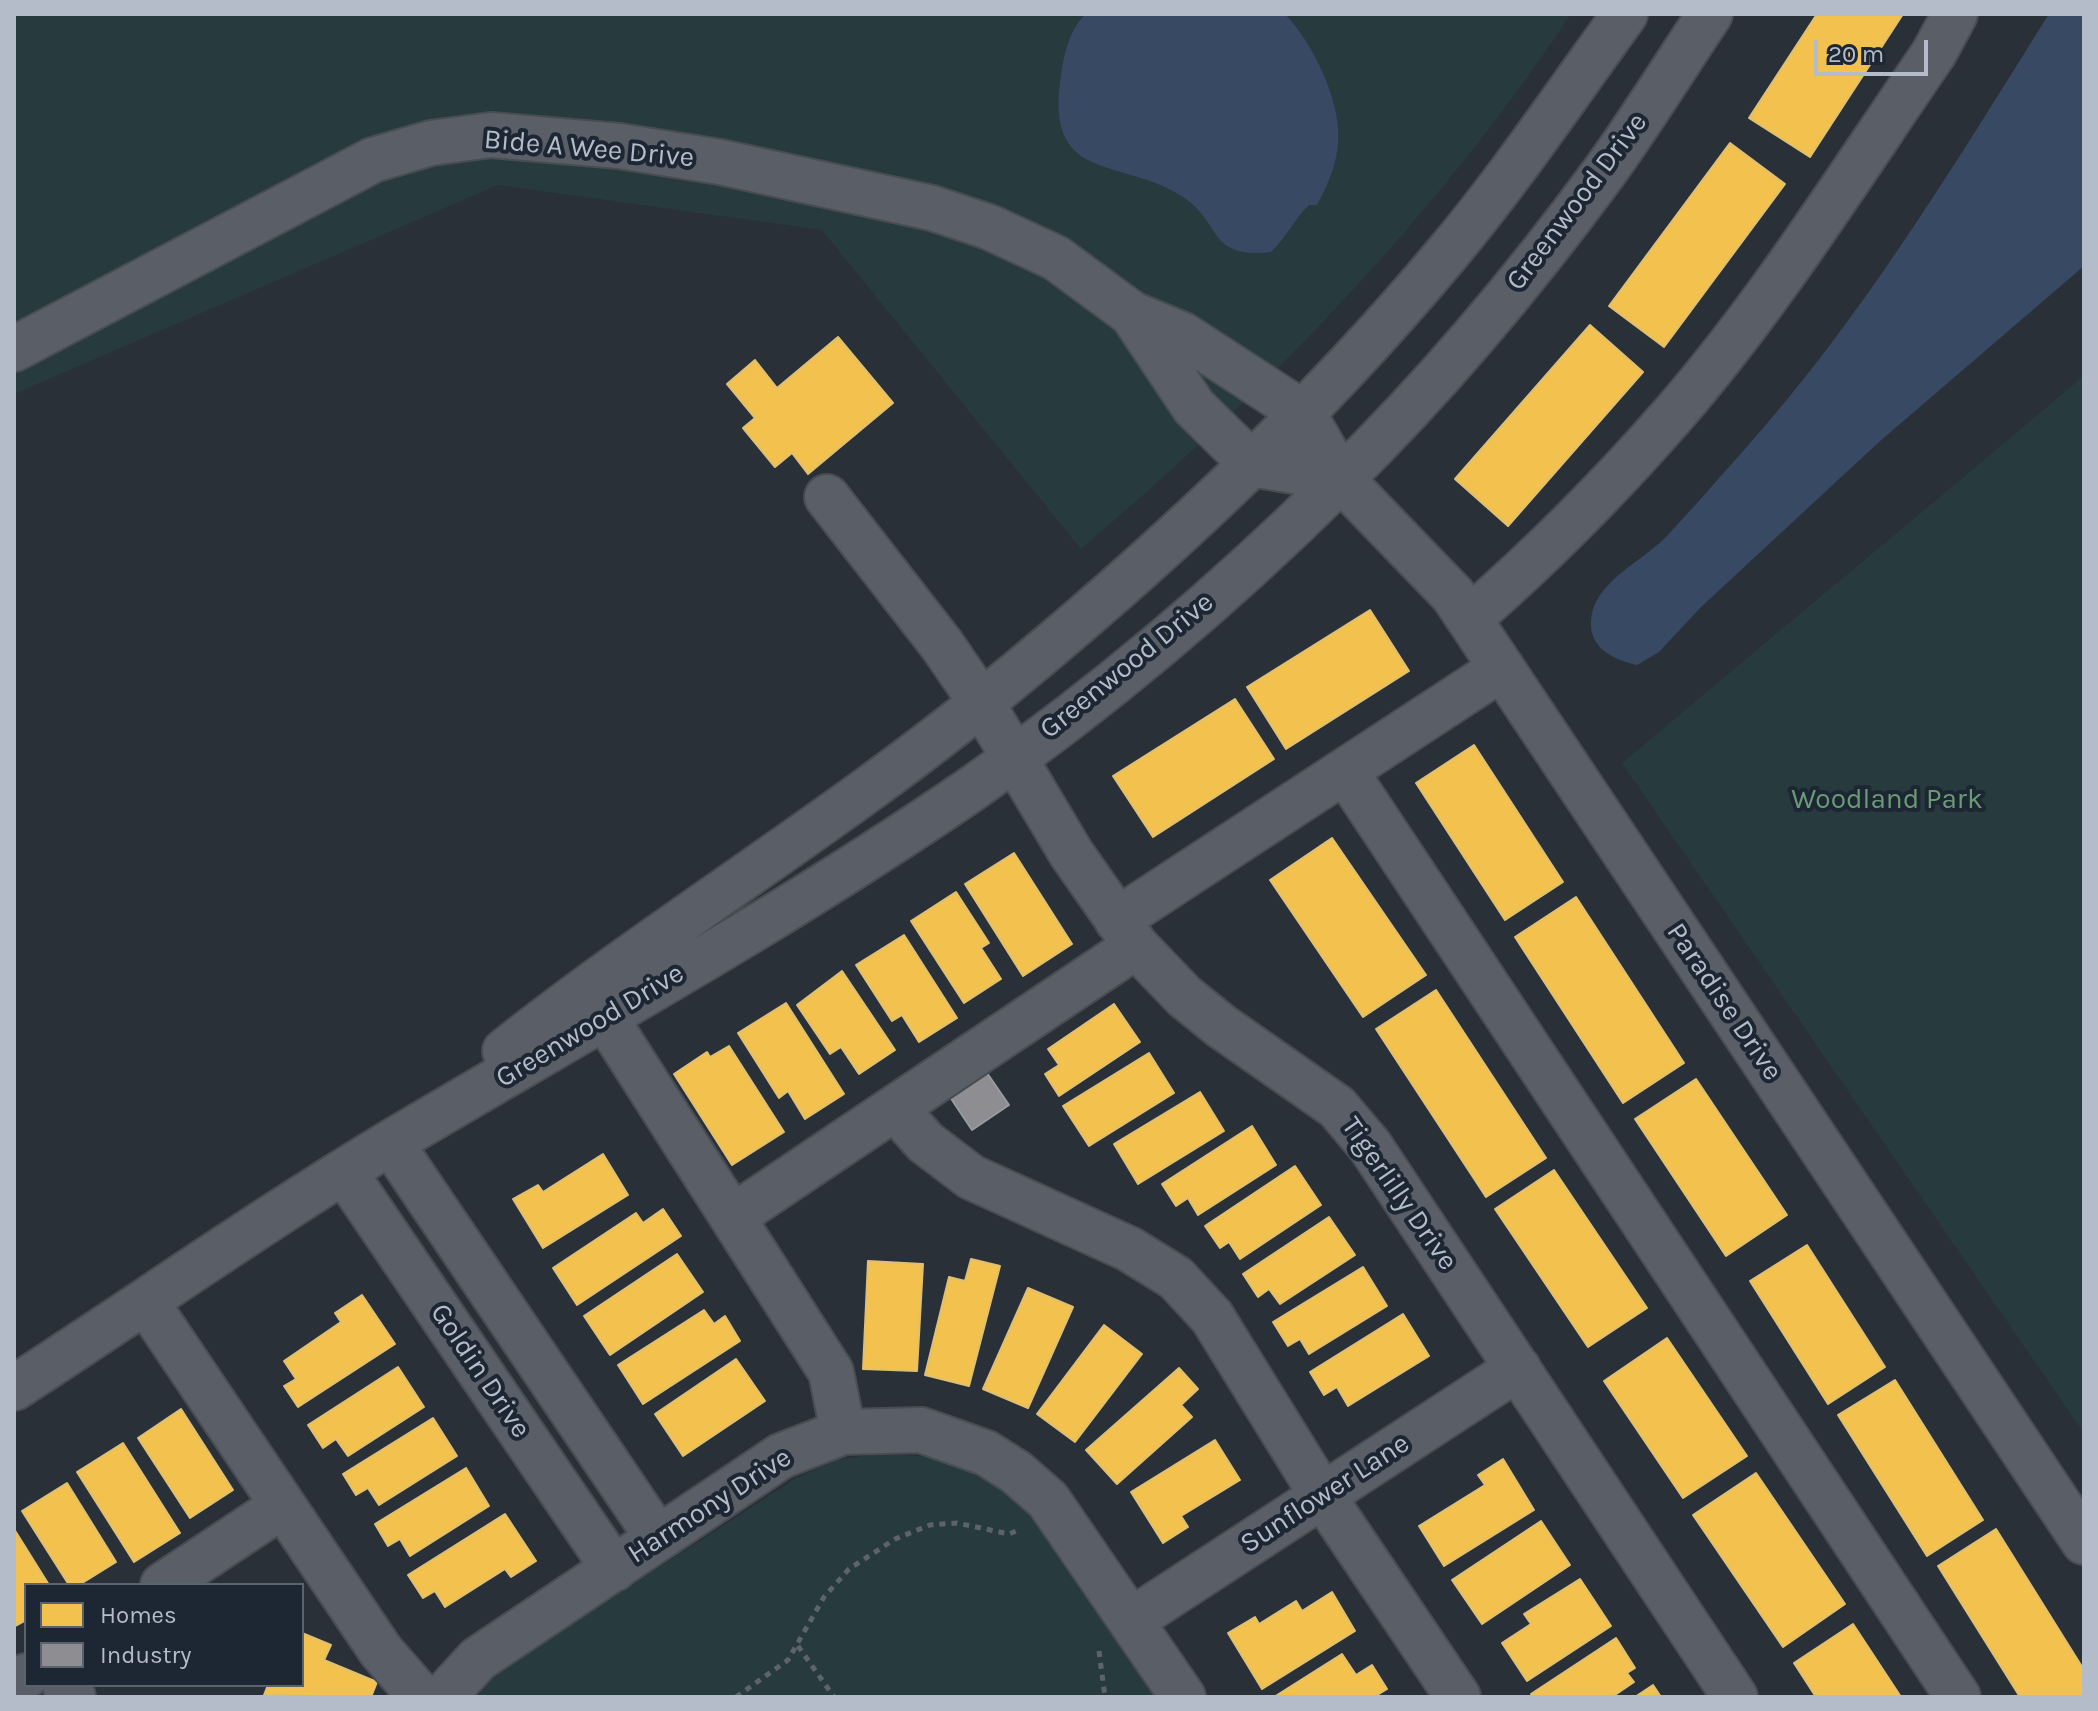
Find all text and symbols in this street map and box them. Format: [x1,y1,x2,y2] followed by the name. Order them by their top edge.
[1818,24,1932,74] scale bar
[1828,40,1884,68] text: 20 m
[1499,107,1655,297] street label: Greenwood Drive
[482,123,696,175] street label: Bide A Wee Drive
[1034,586,1220,746] street label: Greenwood Drive
[1791,783,1983,817] park label: Woodland Park
[1659,917,1789,1087] street label: Paradise Drive
[490,957,690,1095] street label: Greenwood Drive
[1334,1111,1464,1277] street label: Tigerlilly Drive
[423,1297,537,1445] street label: Goldin Drive
[1234,1427,1416,1561] street label: Sunflower Lane
[622,1441,798,1571] street label: Harmony Drive
[24,1583,304,1687] legend
[100,1601,177,1629] text: Homes
[100,1641,191,1669] text: Industry

